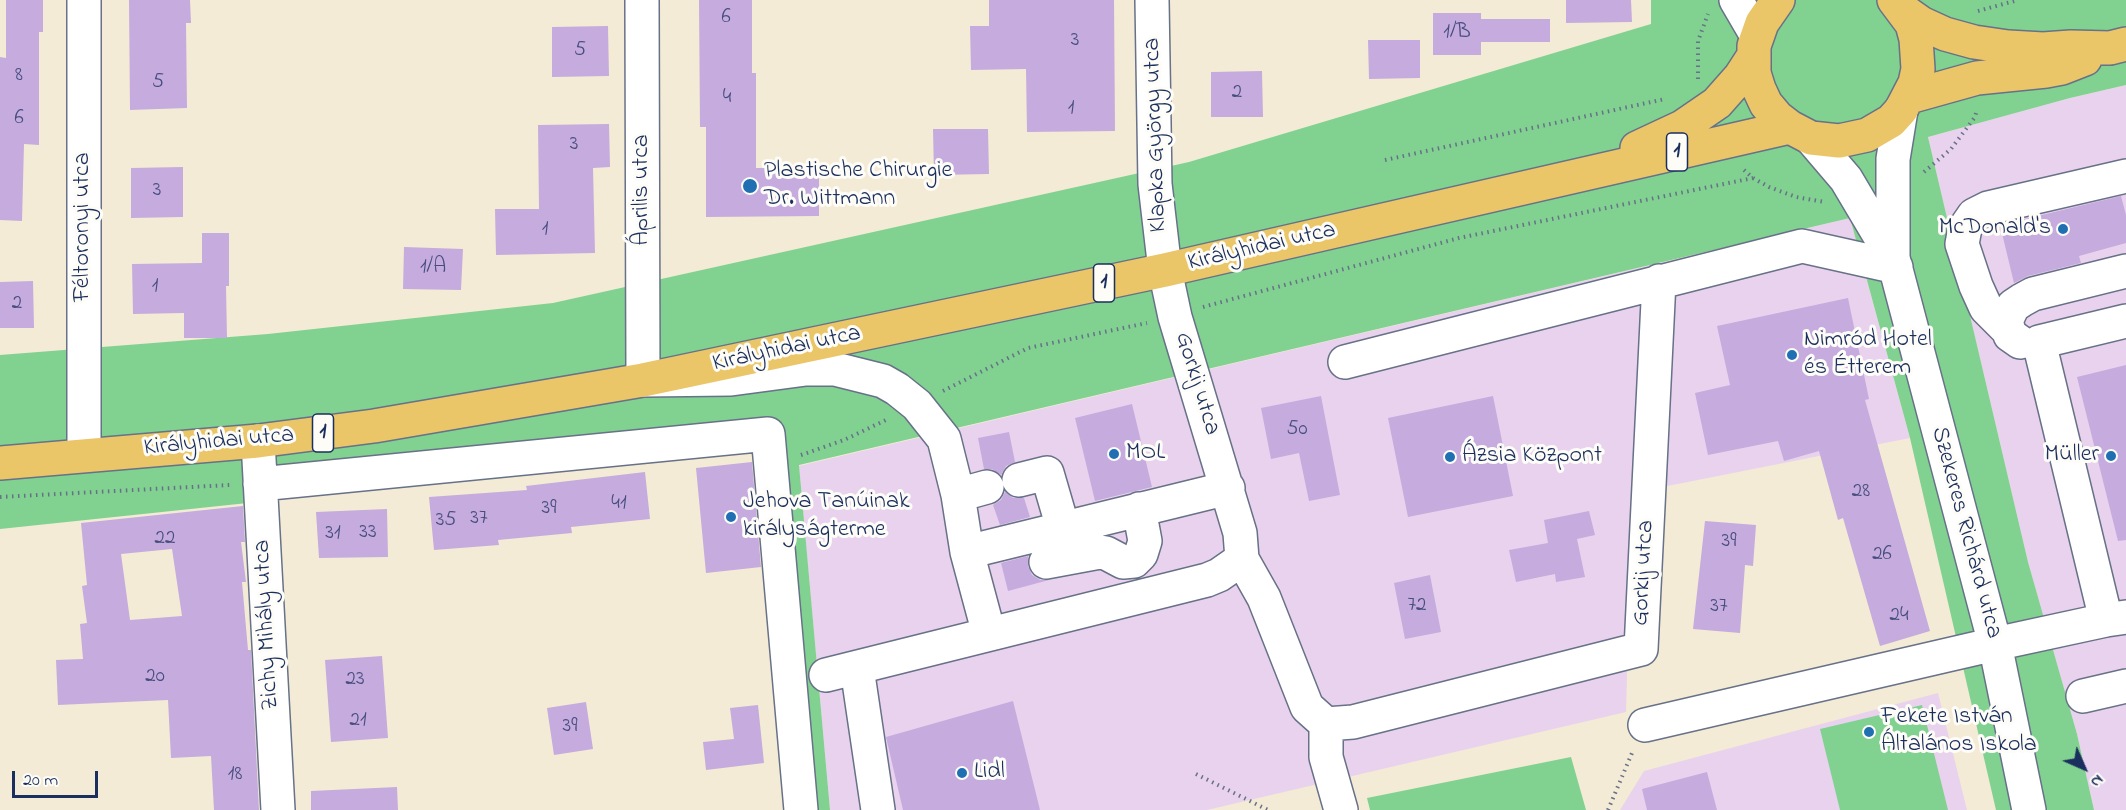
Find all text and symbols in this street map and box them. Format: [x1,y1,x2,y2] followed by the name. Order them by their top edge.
[721,6,731,32] house number: 6
[1443,21,1471,47] house number: 1/B
[1071,29,1079,55] house number: 3
[1139,37,1175,233] street label: Klapka György utca
[574,39,586,65] house number: 5
[15,64,23,90] house number: 8
[152,71,164,97] house number: 5
[1232,81,1242,107] house number: 2
[723,86,731,112] house number: 4
[1068,97,1074,123] house number: 1
[14,107,24,133] house number: 6
[570,133,578,159] house number: 3
[1666,133,1688,171] road number: 1
[629,134,657,246] street label: Április utca
[70,152,98,302] street label: Féltoronyi utca
[764,158,952,214] place label: Plastische Chirurgie Dr. Wittmann
[741,177,759,195] marker: Plastische Chirurgie Dr. Wittmann
[153,179,161,205] house number: 3
[1939,215,2051,243] place label: McDonald's
[1185,217,1339,279] street label: Királyhidai utca
[542,218,548,244] house number: 1
[2056,222,2070,236] marker: McDonald's
[420,256,446,282] house number: 1/A
[1094,264,1114,302] road number: 1
[152,275,158,301] house number: 1
[12,292,22,318] house number: 2
[710,320,864,380] street label: Királyhidai utca
[1804,327,1932,383] place label: Nimród Hotel és Étterem
[1167,329,1225,439] street label: Gorkij utca
[1785,348,1799,362] marker: Nimród Hotel és Étterem
[312,414,334,452] road number: 1
[1286,418,1308,444] house number: 50
[143,422,295,464] street label: Királyhidai utca
[1923,424,2007,642] street label: Szekeres Richárd utca
[1126,440,1165,468] place label: MOL
[2045,442,2099,470] place label: Müller
[1462,443,1602,471] place label: Ázsia Központ
[1107,447,1121,461] marker: MOL
[2104,449,2118,463] marker: Müller
[1443,450,1457,464] marker: Ázsia Központ
[1852,480,1870,506] house number: 28
[743,489,909,545] place label: Jehova Tanúinak királyságterme
[611,492,627,518] house number: 41
[542,497,556,523] house number: 39
[470,507,488,533] house number: 37
[436,509,456,535] house number: 35
[724,510,738,524] marker: Jehova Tanúinak királyságterme
[1628,519,1662,627] street label: Gorkij utca
[359,521,377,547] house number: 33
[325,522,341,548] house number: 31
[155,527,175,553] house number: 22
[1722,530,1736,556] house number: 39
[249,539,287,711] street label: Zichy Mihály utca
[1872,543,1892,569] house number: 26
[1407,594,1427,620] house number: 72
[1710,595,1728,621] house number: 37
[1889,604,1909,630] house number: 24
[145,665,165,691] house number: 20
[345,668,365,694] house number: 23
[1881,704,2037,760] place label: Fekete István Általános Iskola
[349,709,367,735] house number: 21
[563,715,577,741] house number: 39
[1862,725,1876,739] marker: Fekete István Általános Iskola
[2054,738,2114,798] north arrow
[15,759,100,797] scale bar
[974,759,1005,787] place label: Lidl
[228,763,242,789] house number: 18
[955,766,969,780] marker: Lidl
[23,768,58,794] text: 20 m
[2084,768,2109,793] text: N

